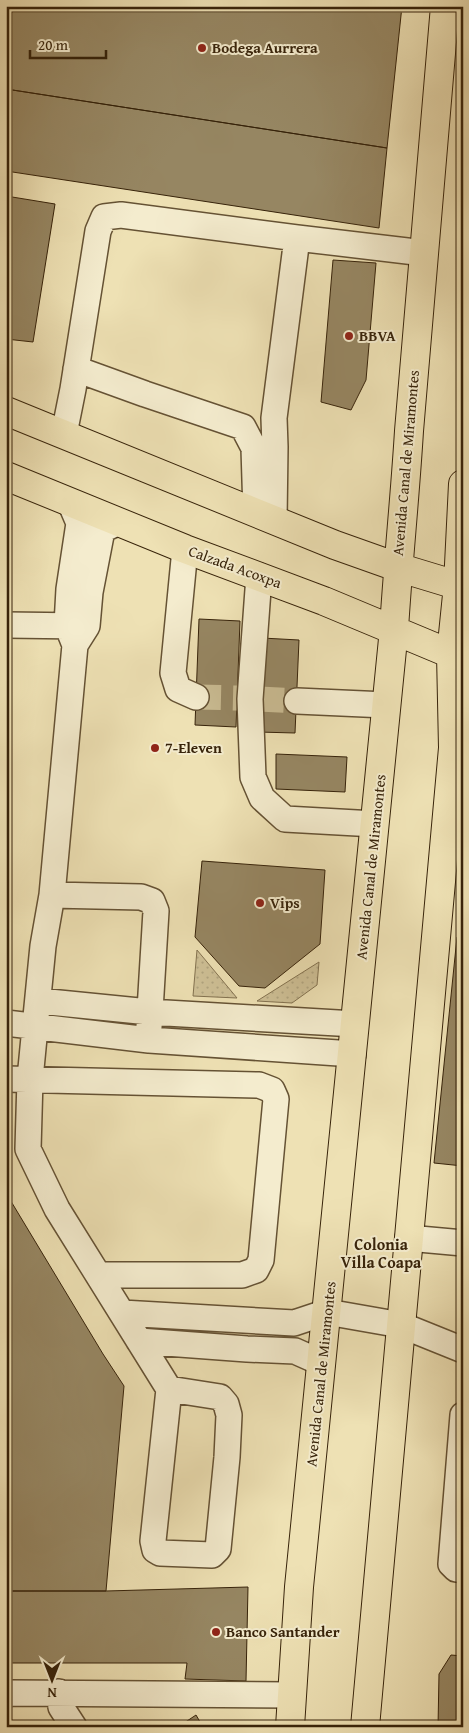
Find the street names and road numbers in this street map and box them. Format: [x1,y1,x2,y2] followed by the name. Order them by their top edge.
[387,369,424,557] street label: Avenida Canal de Miramontes
[186,540,285,593] street label: Calzada Acoxpa
[350,773,391,961] street label: Avenida Canal de Miramontes
[300,1280,341,1468] street label: Avenida Canal de Miramontes

